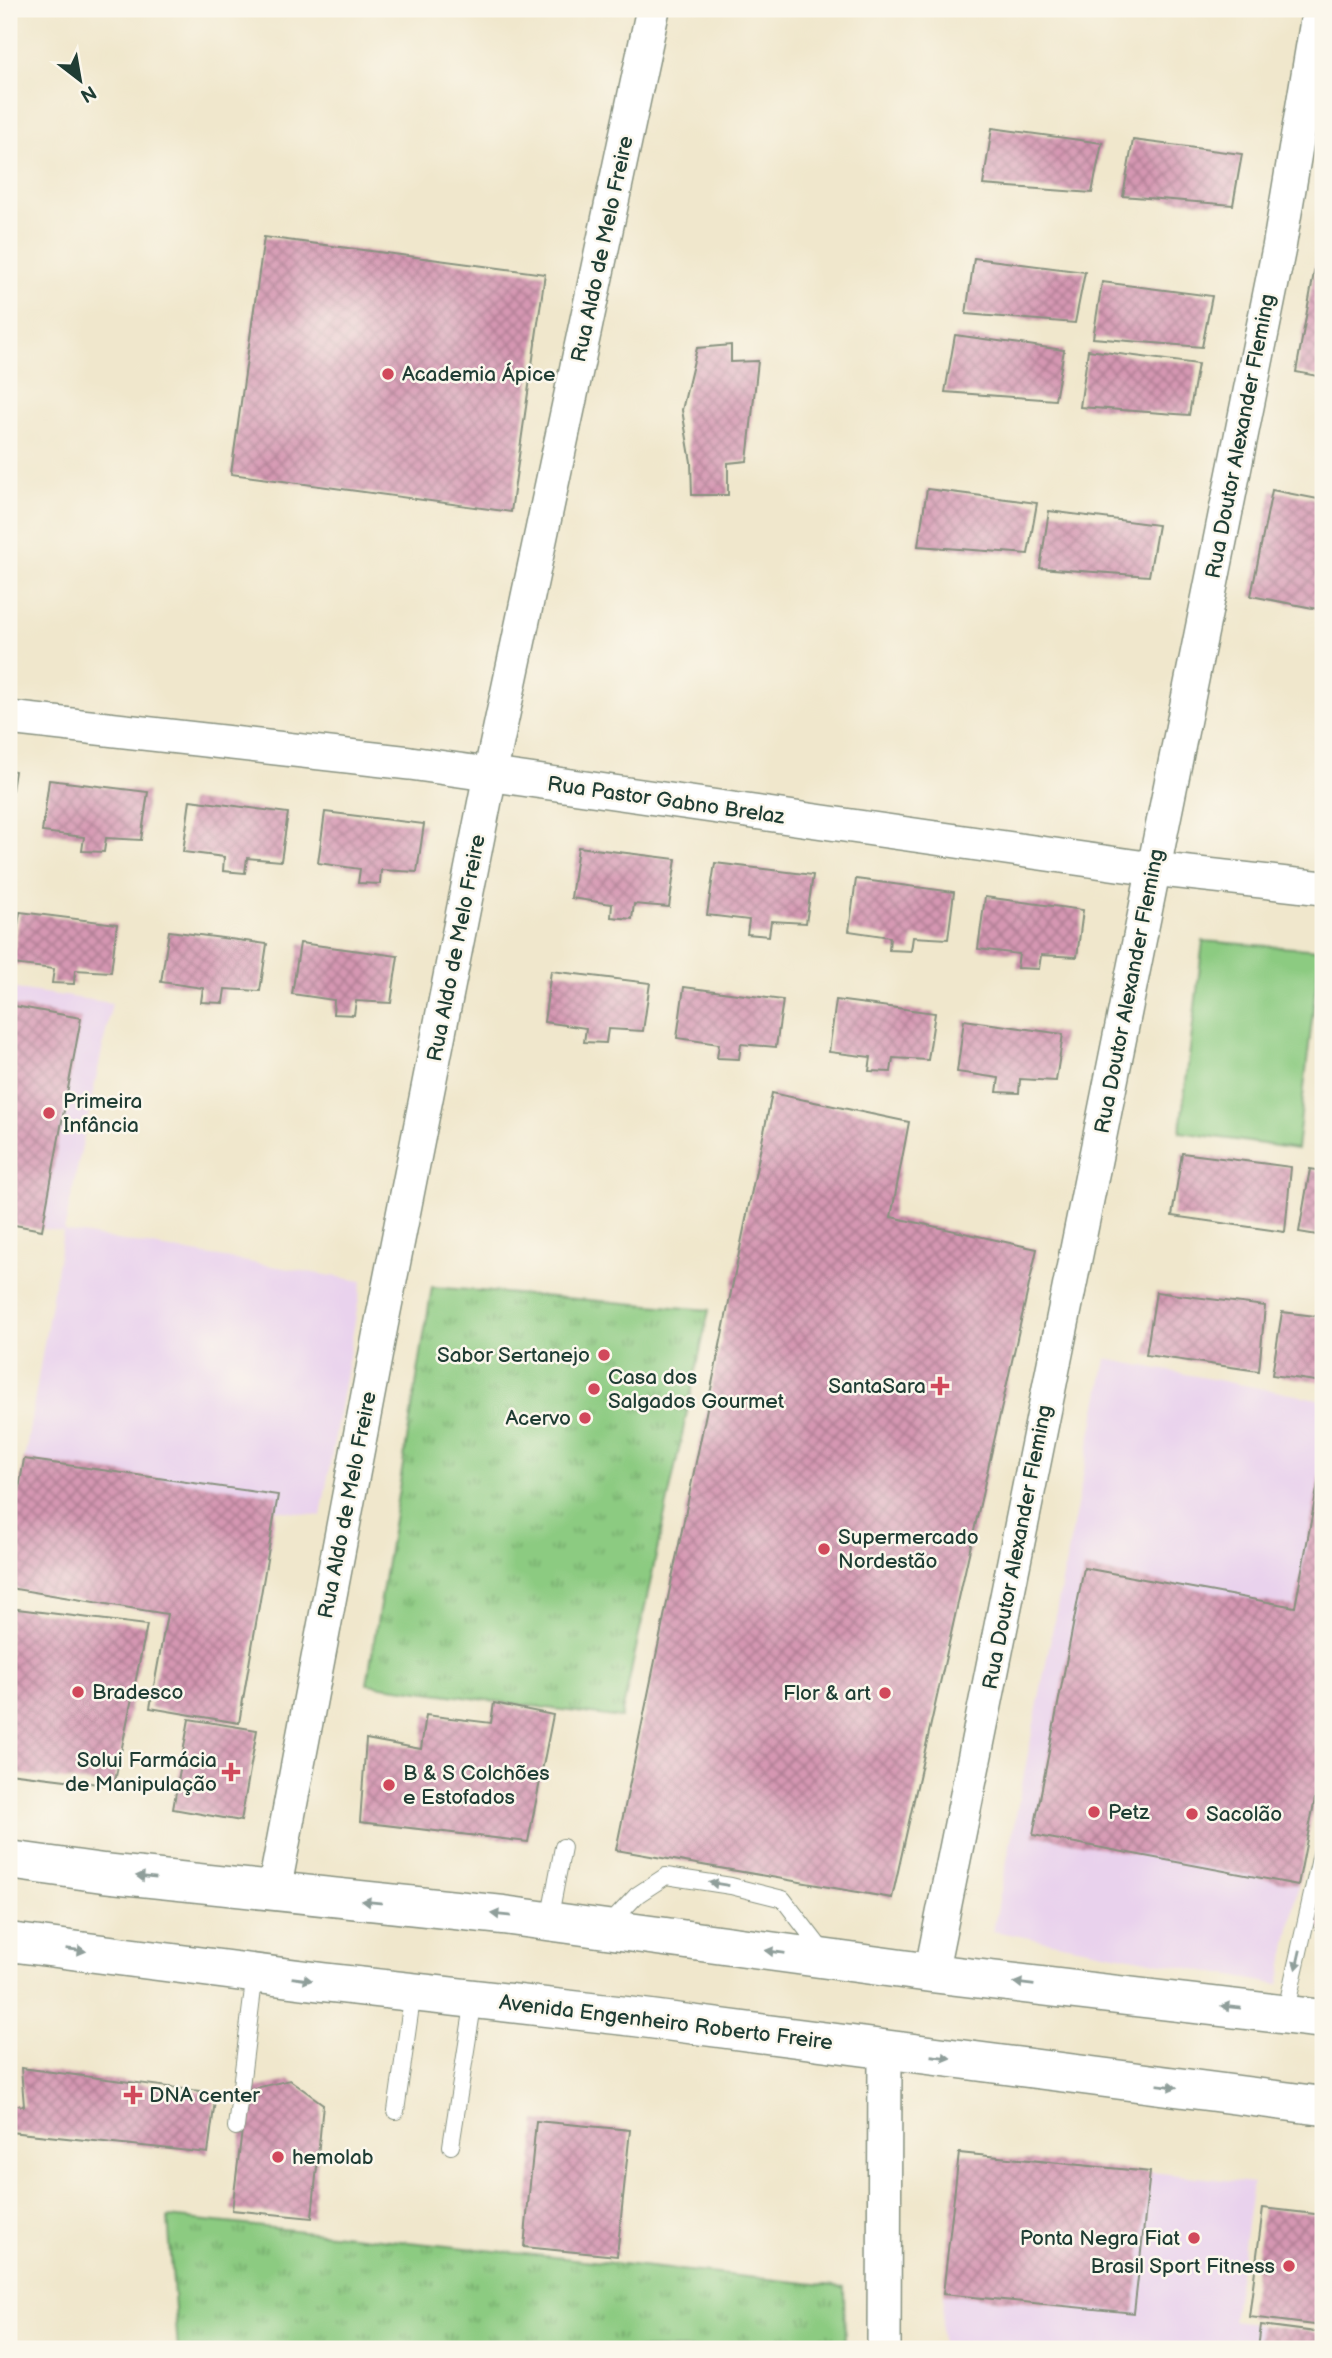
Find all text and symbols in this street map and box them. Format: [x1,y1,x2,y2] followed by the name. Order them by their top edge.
[46,46,116,116] north arrow
[76,80,100,107] text: N
[566,134,639,365] street label: Rua Aldo de Melo Freire
[1201,292,1280,581] street label: Rua Doutor Alexander Fleming
[402,362,556,387] place label: Academia Ápice
[380,366,396,382] marker: Academia Ápice
[546,771,787,830] street label: Rua Pastor Gabno Brelaz
[422,832,491,1064] street label: Rua Aldo de Melo Freire
[1090,847,1169,1136] street label: Rua Doutor Alexander Fleming
[63,1089,143,1138] place label: Primeira Infância
[41,1105,57,1121] marker: Primeira Infância
[437,1343,590,1368] place label: Sabor Sertanejo
[596,1347,612,1363] marker: Sabor Sertanejo
[608,1365,785,1414] place label: Casa dos Salgados Gourmet
[828,1374,926,1399] place label: SantaSara
[932,1378,948,1394] marker: SantaSara
[586,1381,602,1397] marker: Casa dos Salgados Gourmet
[313,1389,382,1621] street label: Rua Aldo de Melo Freire
[978,1403,1057,1692] street label: Rua Doutor Alexander Fleming
[506,1406,571,1431] place label: Acervo
[577,1410,593,1426] marker: Acervo
[838,1525,979,1574] place label: Supermercado Nordestão
[816,1541,832,1557] marker: Supermercado Nordestão
[92,1680,183,1705] place label: Bradesco
[783,1681,872,1706] place label: Flor & art
[70,1684,86,1700] marker: Bradesco
[877,1685,893,1701] marker: Flor & art
[65,1748,217,1797] place label: Solui Farmácia de Manipulação
[403,1761,550,1810] place label: B & S Colchões e Estofados
[223,1764,239,1780] marker: Solui Farmácia de Manipulação
[381,1777,397,1793] marker: B & S Colchões e Estofados
[1108,1800,1150,1825] place label: Petz
[1206,1802,1282,1827] place label: Sacolão
[1086,1804,1102,1820] marker: Petz
[1184,1806,1200,1822] marker: Sacolão
[135,1872,157,1883] one-way arrow
[708,1878,730,1889] one-way arrow
[361,1896,383,1907] one-way arrow
[489,1910,511,1921] one-way arrow
[66,1945,88,1956] one-way arrow
[763,1946,785,1957] one-way arrow
[1292,1949,1303,1971] one-way arrow
[291,1974,313,1985] one-way arrow
[1013,1979,1035,1990] one-way arrow
[498,1990,834,2055] street label: Avenida Engenheiro Roberto Freire
[1220,2002,1242,2013] one-way arrow
[931,2051,953,2062] one-way arrow
[1156,2080,1178,2091] one-way arrow
[149,2083,260,2108] place label: DNA center
[123,2085,143,2105] marker: DNA center
[292,2145,374,2170] place label: hemolab
[270,2149,286,2165] marker: hemolab
[1020,2226,1181,2251] place label: Ponta Negra Fiat
[1186,2230,1202,2246] marker: Ponta Negra Fiat
[1091,2254,1275,2279] place label: Brasil Sport Fitness
[1281,2258,1297,2274] marker: Brasil Sport Fitness

